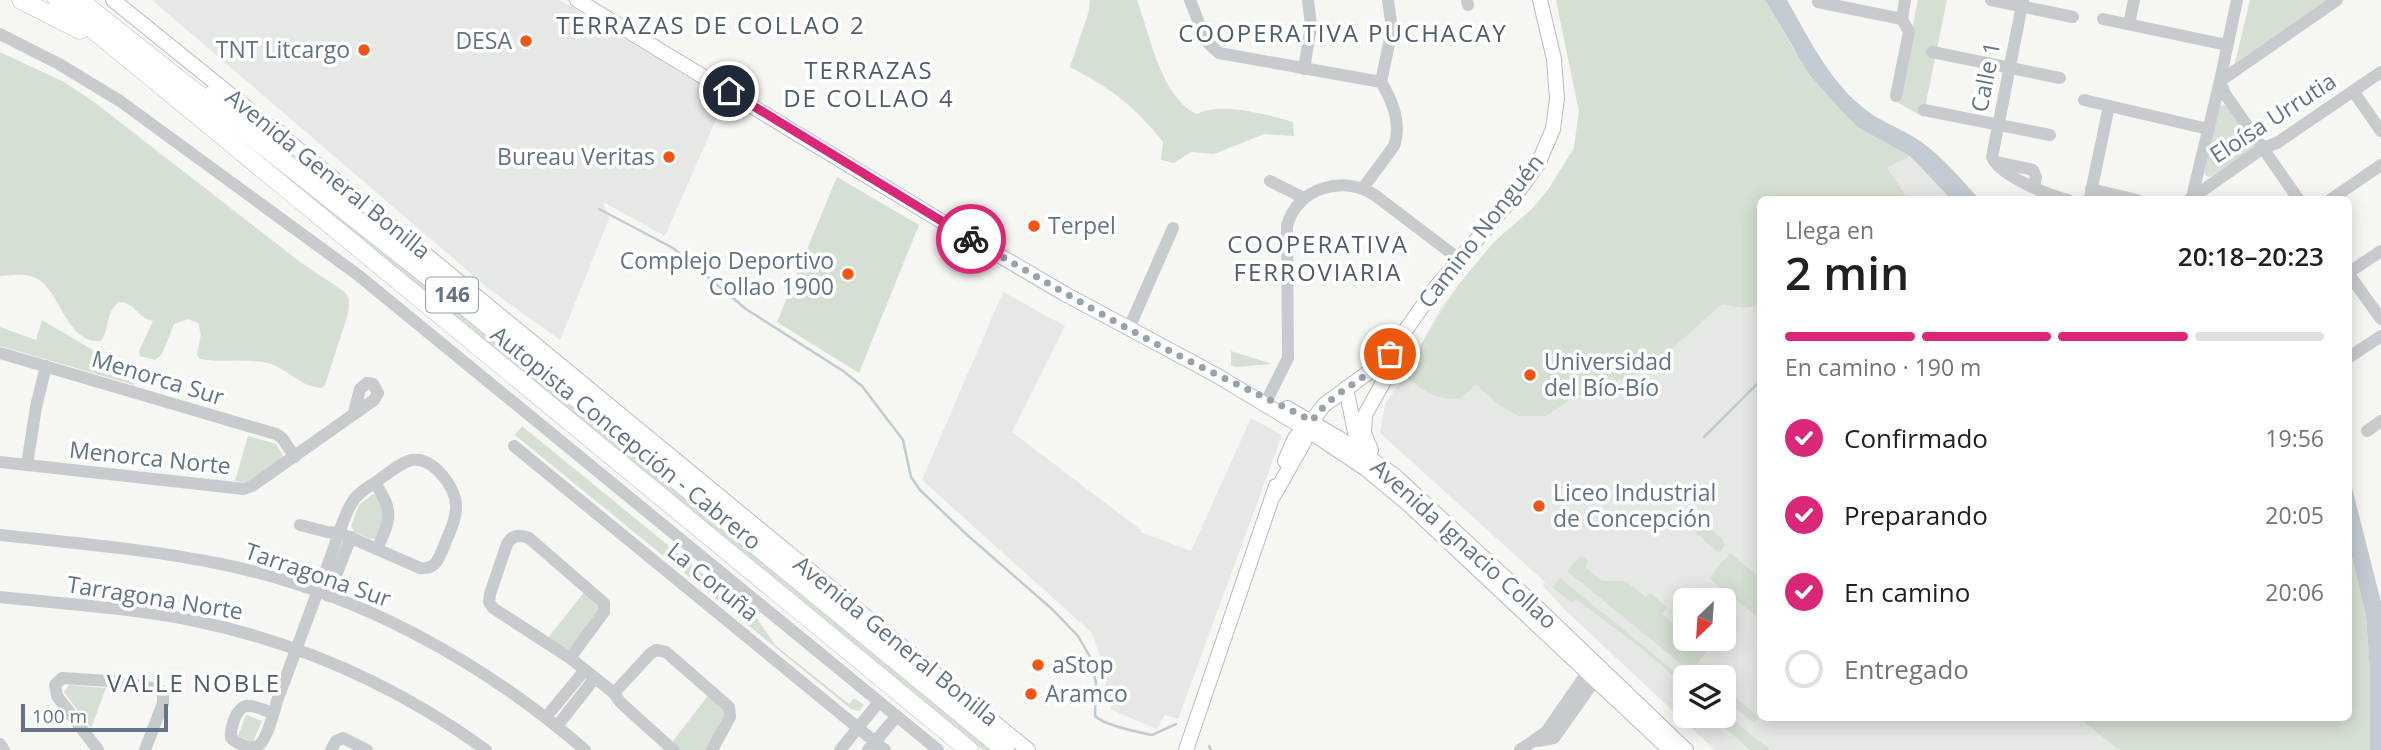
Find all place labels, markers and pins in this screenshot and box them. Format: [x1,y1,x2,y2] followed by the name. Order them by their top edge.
[455,24,512,56] place label: DESA
[216,33,350,65] place label: TNT Litcargo
[518,33,534,49] marker: DESA
[356,42,372,58] marker: TNT Litcargo
[699,61,759,121] pin
[497,140,655,172] place label: Bureau Veritas
[661,149,677,165] marker: Bureau Veritas
[1048,209,1116,241] place label: Terpel
[1026,218,1042,234] marker: Terpel
[620,244,834,302] place label: Complejo Deportivo Collao 1900
[840,266,856,282] marker: Complejo Deportivo Collao 1900
[1360,324,1420,384] pin
[1544,345,1672,403] place label: Universidad del Bío-Bío
[1522,367,1538,383] marker: Universidad del Bío-Bío
[1553,476,1716,534] place label: Liceo Industrial de Concepción
[1531,498,1547,514] marker: Liceo Industrial de Concepción
[1052,648,1114,680] place label: aStop
[1030,657,1046,673] marker: aStop
[1045,677,1128,709] place label: Aramco
[1023,686,1039,702] marker: Aramco

